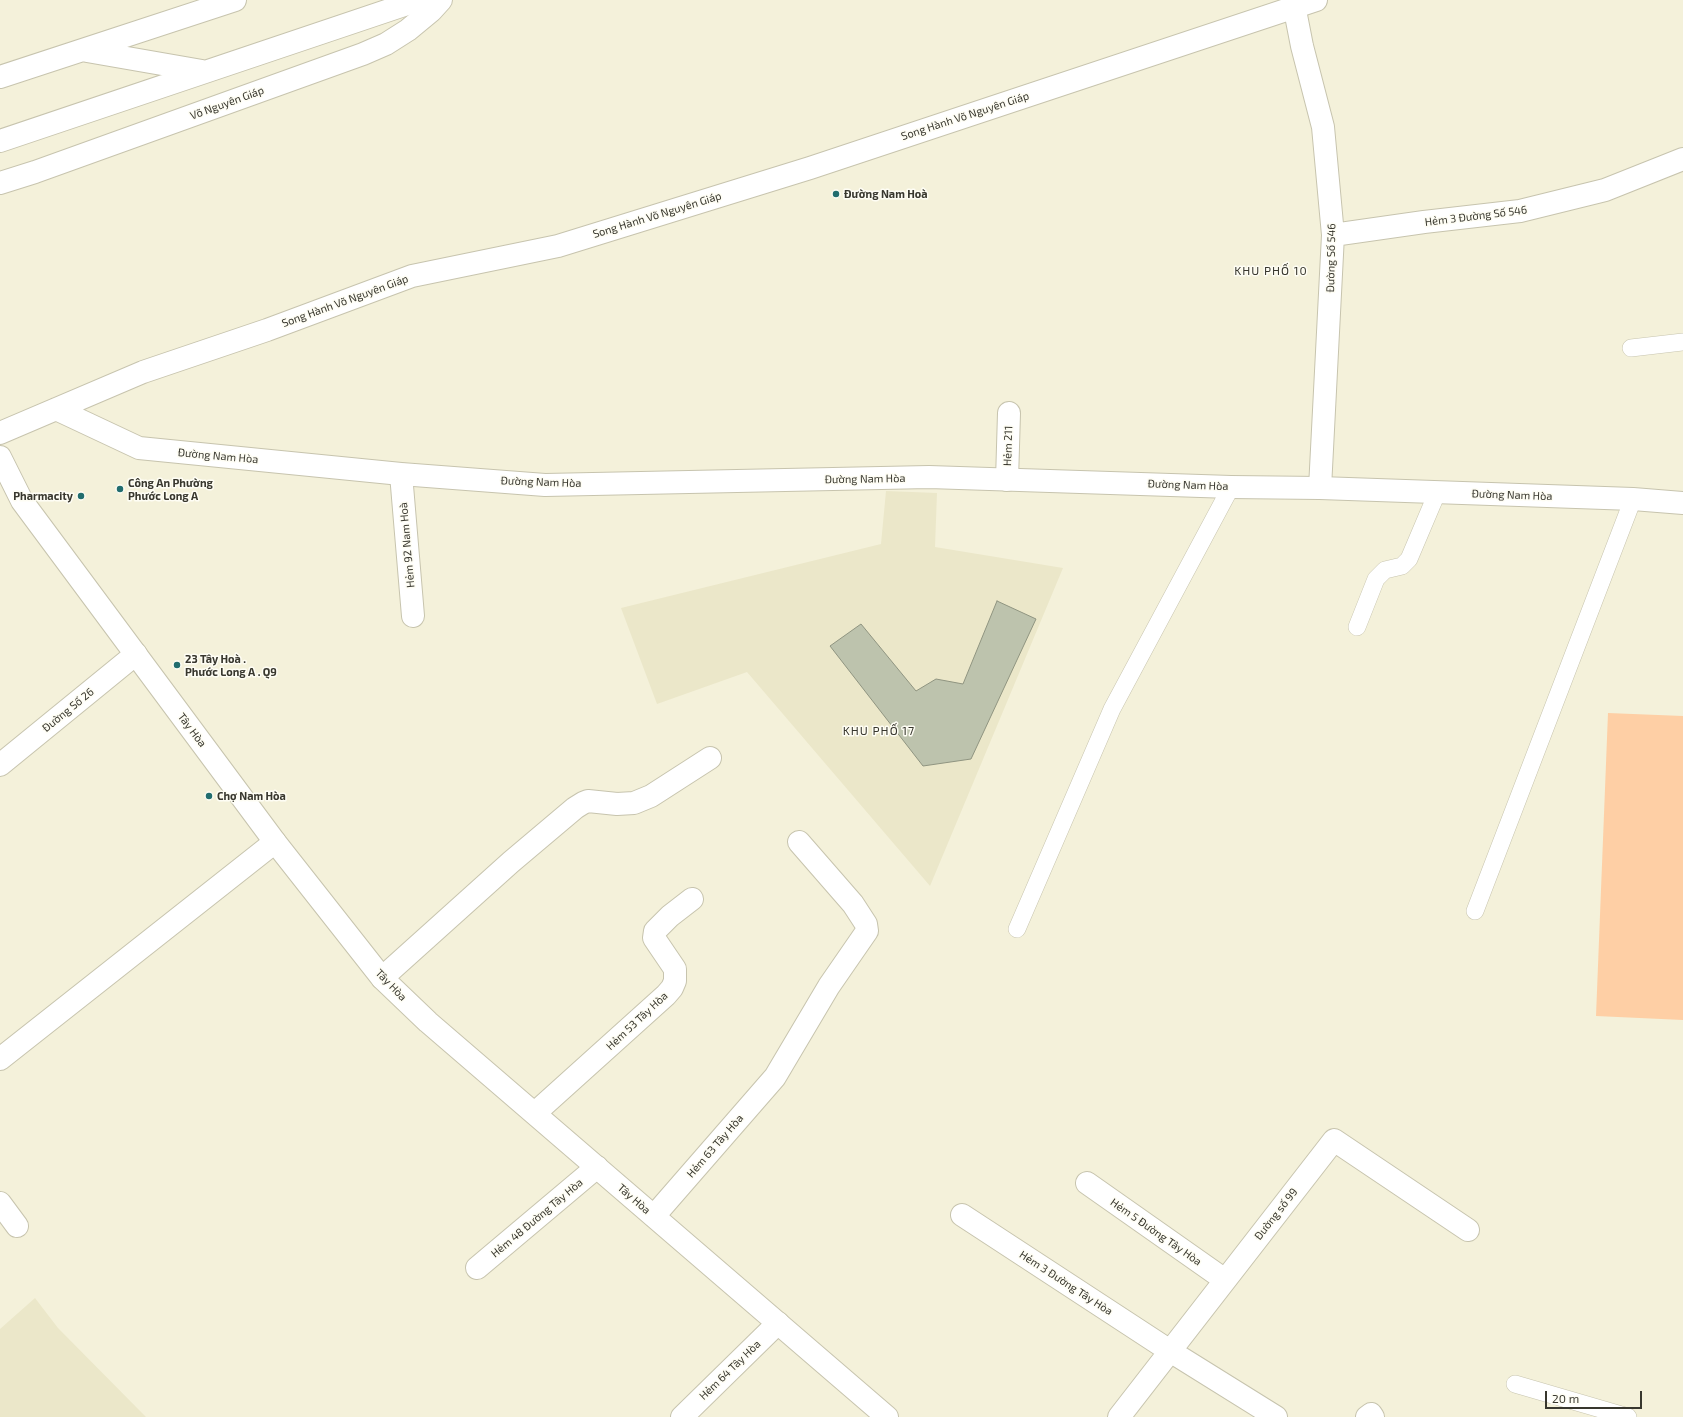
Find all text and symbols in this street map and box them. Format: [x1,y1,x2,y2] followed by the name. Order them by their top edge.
[188,84,266,122] street label: Võ Nguyên Giáp
[899,89,1031,143] street label: Song Hành Võ Nguyên Giáp
[844,187,928,201] place label: Đường Nam Hoà
[591,189,723,241] street label: Song Hành Võ Nguyên Giáp
[831,189,841,199] marker: Đường Nam Hoà
[1424,203,1528,229] street label: Hẻm 3 Đường Số 546
[1324,223,1338,293] street label: Đường Số 546
[1234,264,1308,278] district label: KHU PHỐ 10
[280,272,410,330] street label: Song Hành Võ Nguyên Giáp
[1001,426,1015,466] street label: Hẻm 211
[177,446,259,466] street label: Đường Nam Hòa
[824,472,906,486] street label: Đường Nam Hòa
[500,474,582,490] street label: Đường Nam Hòa
[128,476,213,502] place label: Công An Phường Phước Long A
[1147,477,1229,493] street label: Đường Nam Hòa
[115,484,125,494] marker: Công An Phường Phước Long A
[1471,487,1553,503] street label: Đường Nam Hòa
[13,489,73,503] place label: Pharmacity
[76,491,86,501] marker: Pharmacity
[397,502,417,588] street label: Hẻm 92 Nam Hoà
[185,652,277,678] place label: 23 Tây Hoà . Phước Long A . Q9
[172,660,182,670] marker: 23 Tây Hoà . Phước Long A . Q9
[40,685,96,735] street label: Đường Số 26
[175,710,209,750] street label: Tây Hòa
[843,724,915,738] district label: KHU PHỐ 17
[217,789,286,803] place label: Chợ Nam Hòa
[204,791,214,801] marker: Chợ Nam Hòa
[373,966,409,1004] street label: Tây Hòa
[604,989,670,1053] street label: Hẻm 53 Tây Hòa
[684,1112,746,1180] street label: Hẻm 63 Tây Hòa
[488,1176,586,1260] street label: Hẻm 48 Đường Tây Hòa
[615,1181,653,1217] street label: Tây Hòa
[1252,1185,1300,1243] street label: Đường số 99
[1108,1196,1204,1268] street label: Hẻm 5 Đường Tây Hòa
[1017,1248,1115,1318] street label: Hẻm 3 Đường Tây Hòa
[697,1337,763,1403] street label: Hẻm 64 Tây Hòa
[1547,1383,1644,1409] scale bar
[1552,1391,1579,1405] text: 20 m

